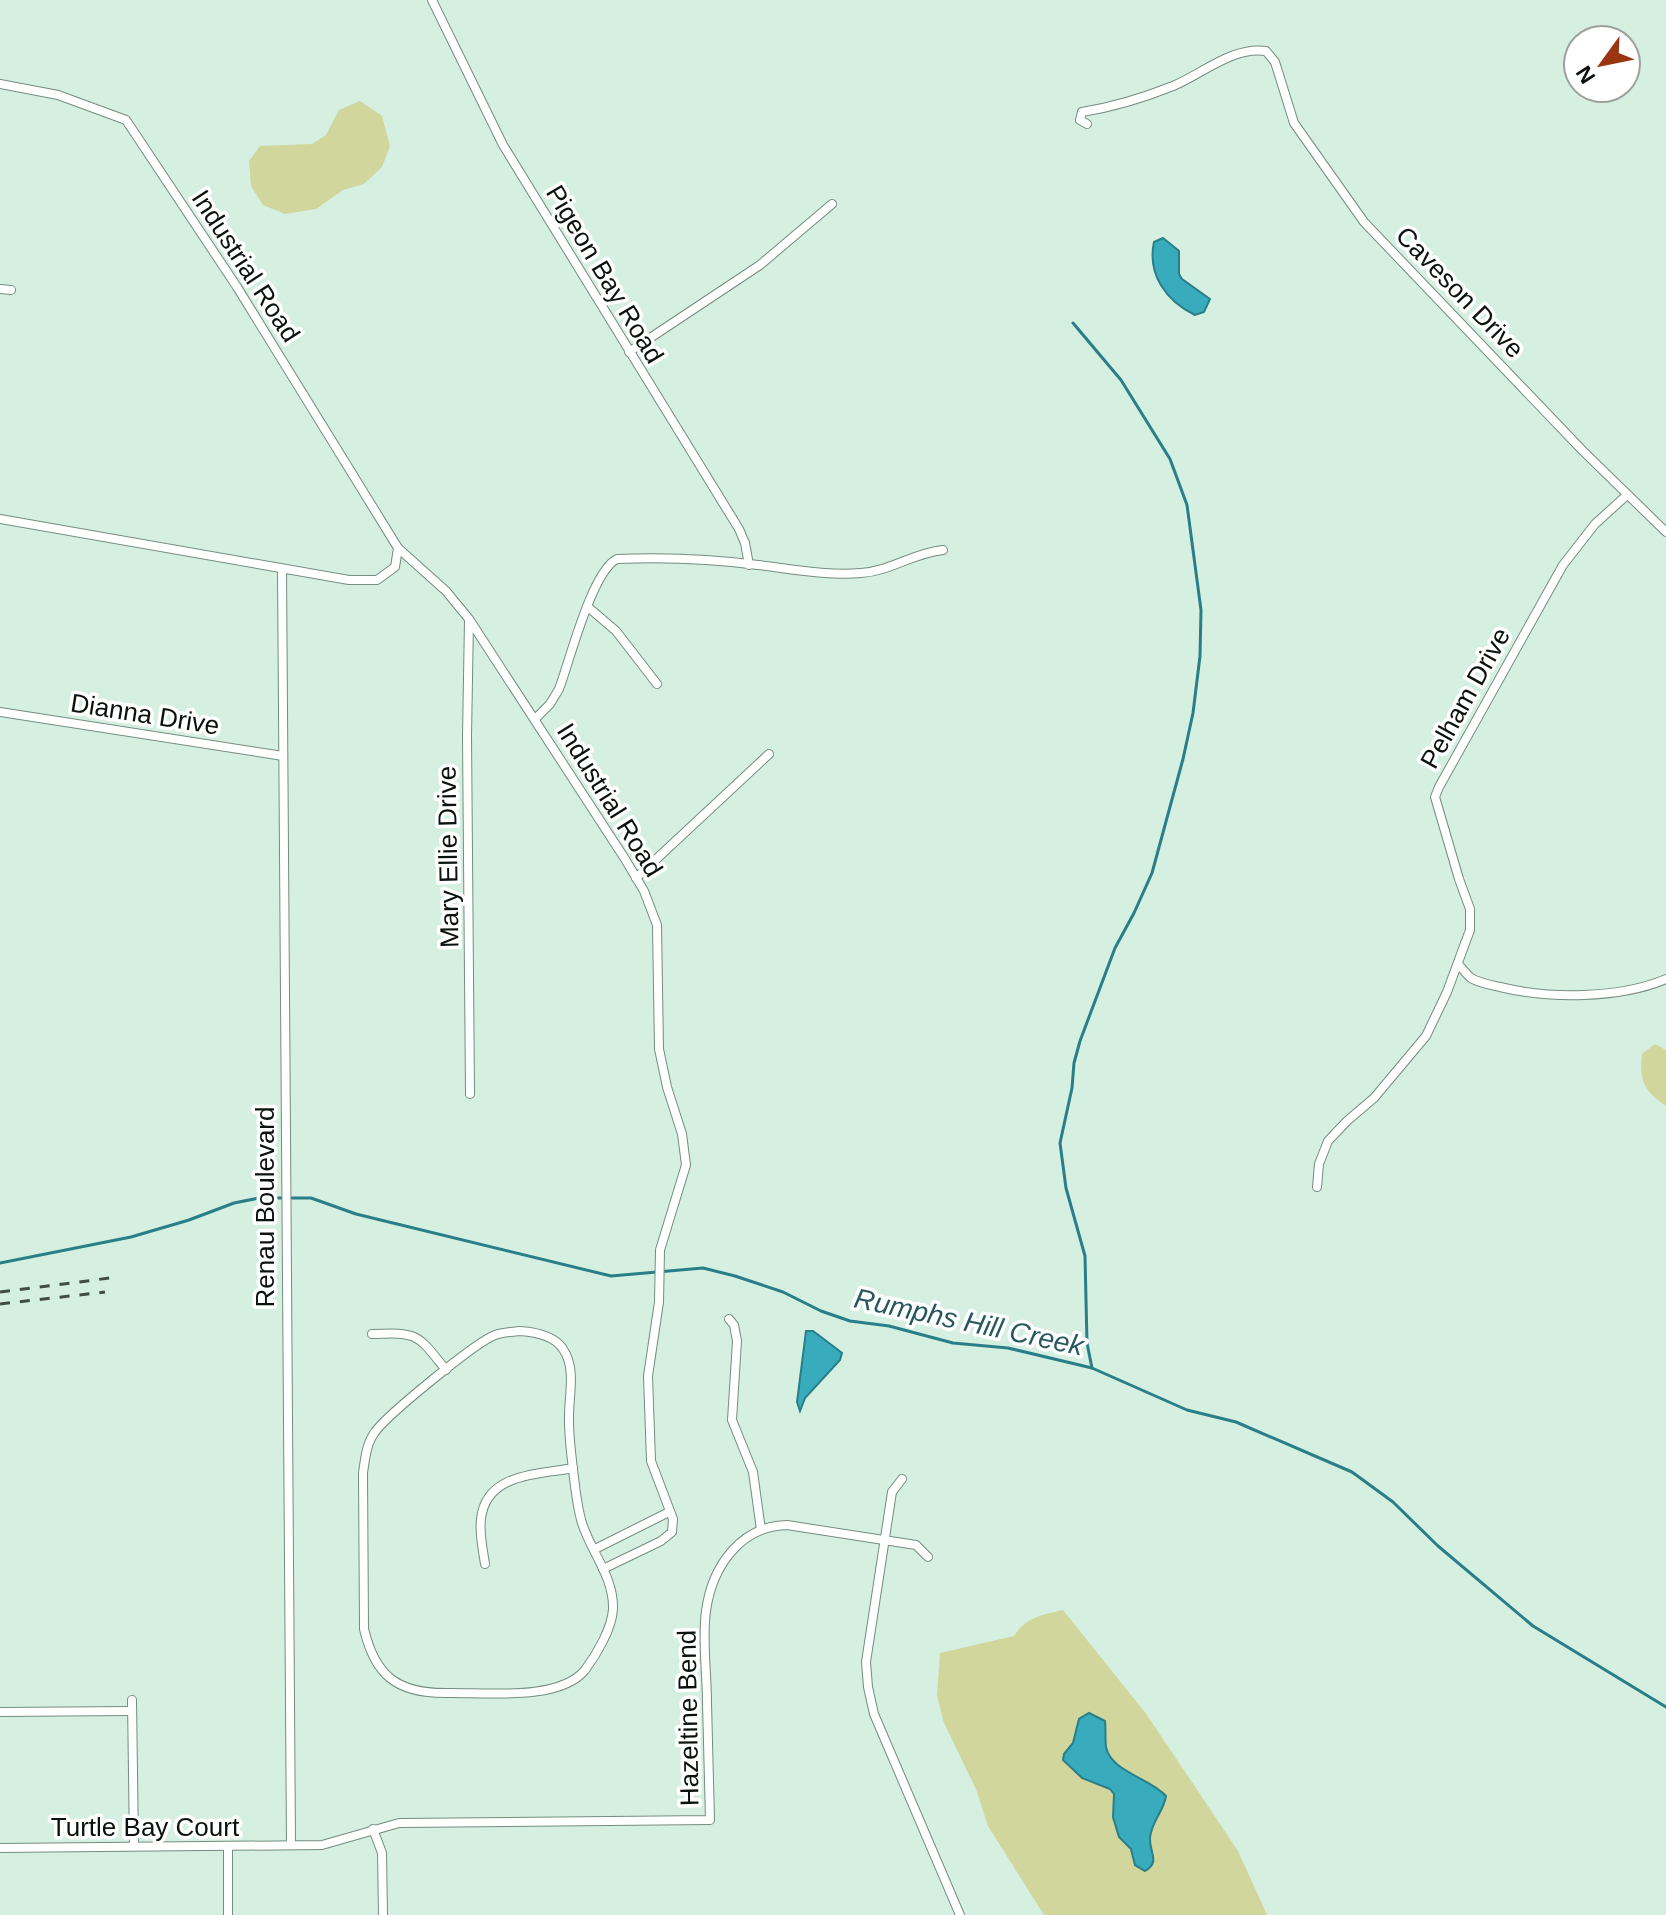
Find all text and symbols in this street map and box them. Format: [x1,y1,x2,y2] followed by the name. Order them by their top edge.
[1562,24,1642,104] north arrow
[1571,61,1600,88] text: N
[540,180,670,368] street label: Pigeon Bay Road
[186,184,306,348] street label: Industrial Road
[1390,220,1530,364] street label: Caveson Drive
[1414,622,1516,774] street label: Pelham Drive
[68,687,222,741] street label: Dianna Drive
[551,718,669,882] street label: Industrial Road
[431,766,465,948] street label: Mary Ellie Drive
[250,1107,280,1307] street label: Renau Boulevard
[852,1283,1088,1362] water label: Rumphs Hill Creek
[671,1630,705,1806] street label: Hazeltine Bend
[51,1812,240,1842] street label: Turtle Bay Court

